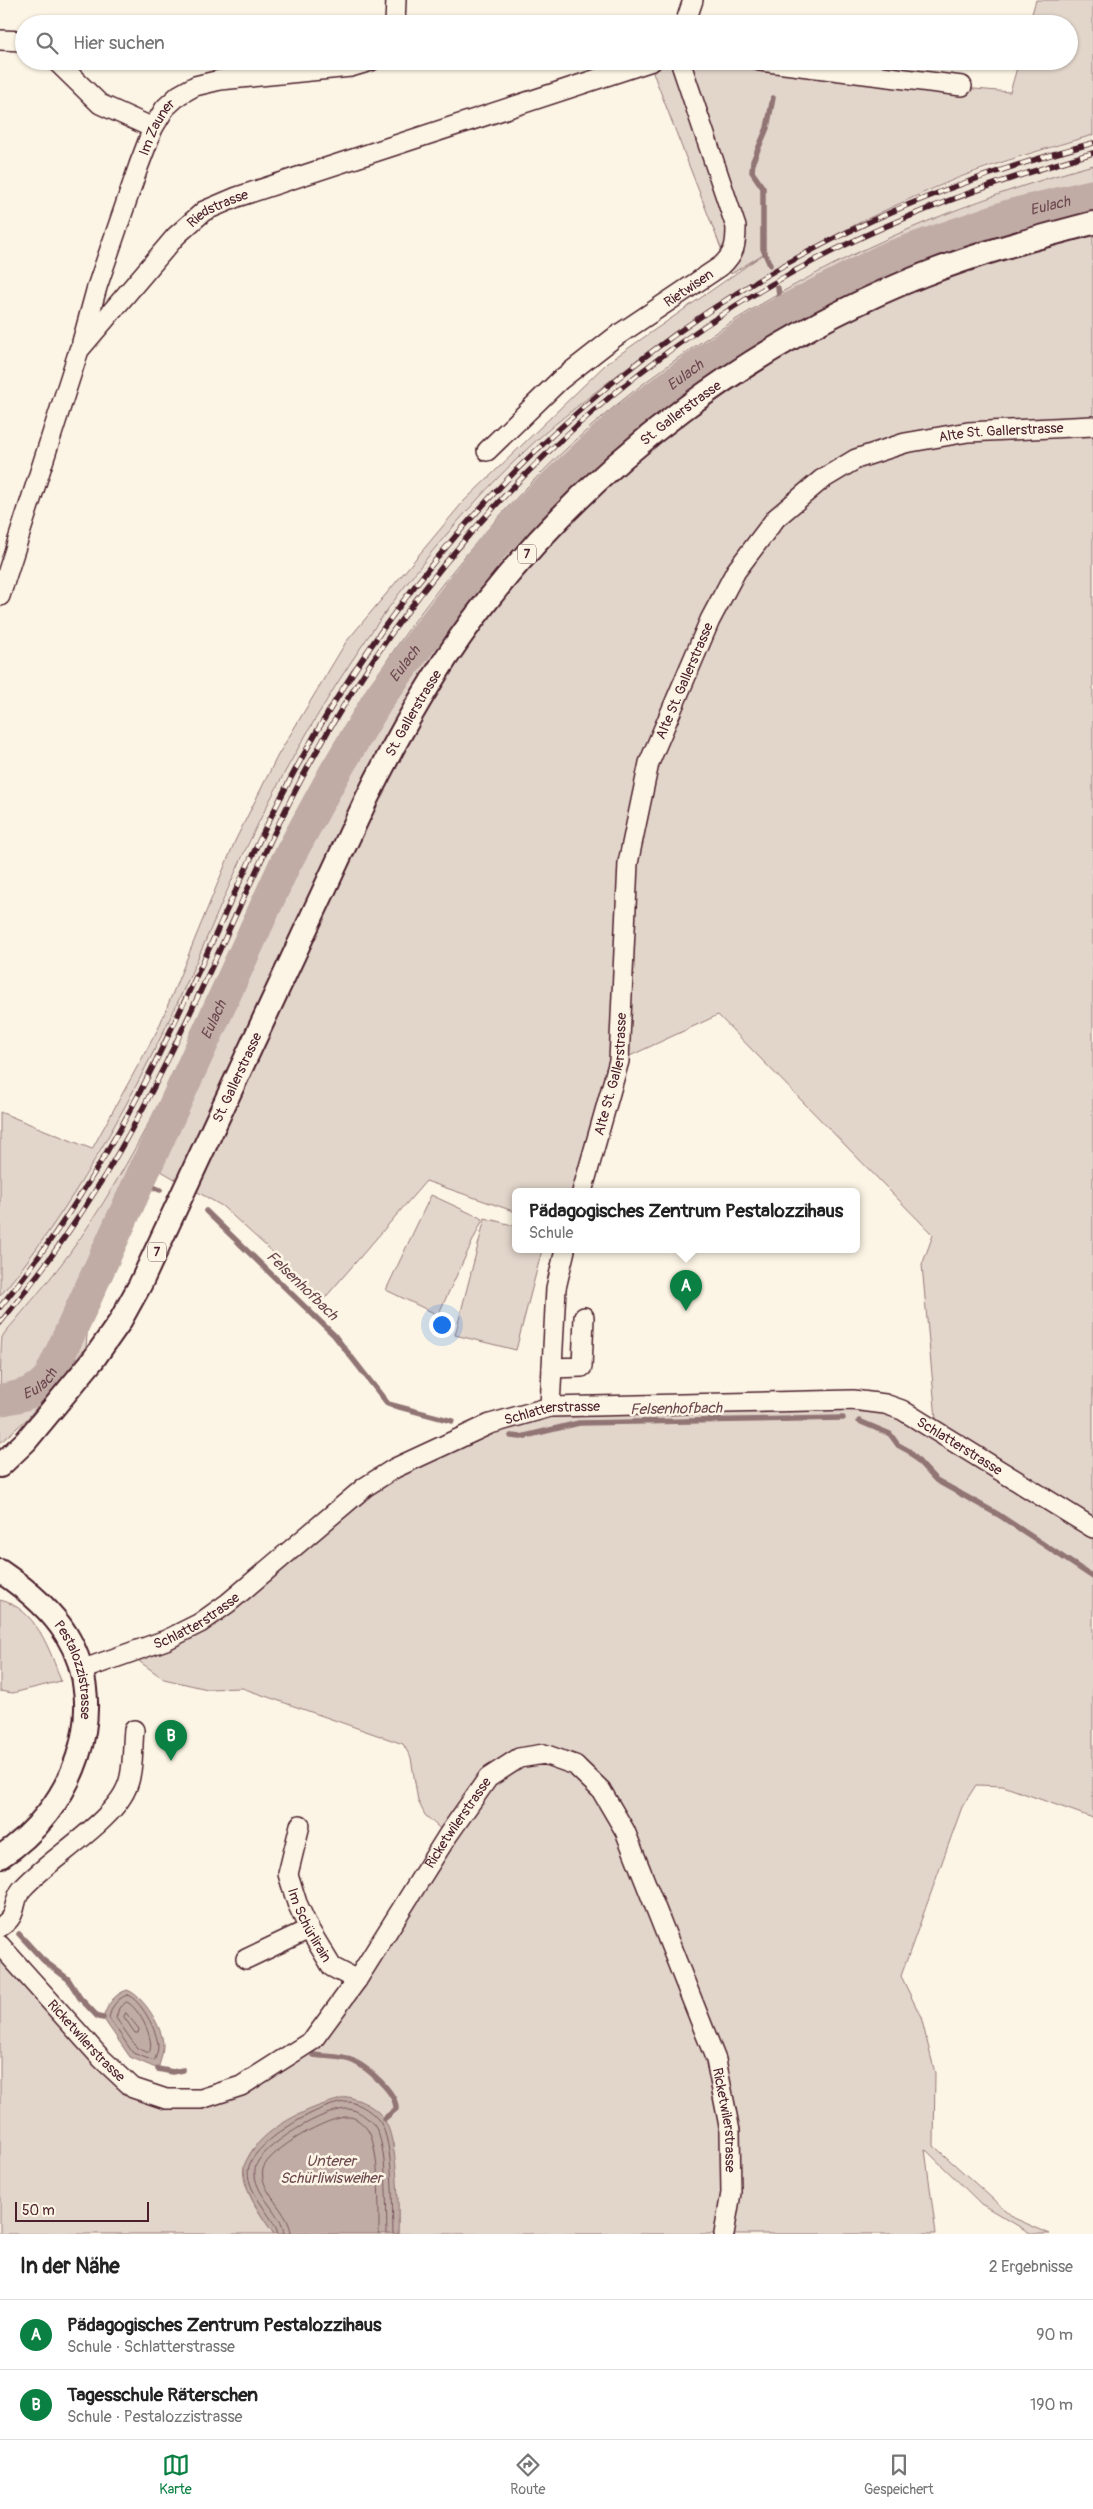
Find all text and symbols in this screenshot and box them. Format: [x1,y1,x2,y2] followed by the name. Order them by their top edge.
[15,15,1078,70] search box
[33,29,61,57] icon: search
[73,31,165,55] text: Hier suchen
[135,95,178,158] street label: Im Zauner
[183,185,250,231] street label: Riedstrasse
[1028,191,1073,219] water label: Eulach
[660,265,716,310] street label: Rietwisen
[663,355,708,395] water label: Eulach
[636,377,724,449] street label: St. Gallerstrasse
[937,419,1064,445] street label: Alte St. Gallerstrasse
[518,544,536,564] road number: 7
[652,620,717,742] street label: Alte St. Gallerstrasse
[385,641,425,686] water label: Eulach
[381,666,445,759] street label: St. Gallerstrasse
[196,997,231,1042] water label: Eulach
[590,1012,630,1137] street label: Alte St. Gallerstrasse
[209,1030,265,1125] street label: St. Gallerstrasse
[512,1188,860,1253] popup
[529,1199,843,1223] text: Pädagogisches Zentrum Pestalozzihaus
[529,1223,573,1243] text: Schule
[148,1242,166,1262] road number: 7
[262,1247,342,1325] water label: Felsenhofbach
[670,1270,702,1311] pin: A
[429,1312,455,1338] your location
[20,1365,62,1404] water label: Eulach
[502,1397,600,1428] street label: Schlatterstrasse
[630,1399,723,1419] water label: Felsenhofbach
[914,1413,1006,1479] street label: Schlatterstrasse
[151,1589,243,1652] street label: Schlatterstrasse
[51,1617,95,1720] street label: Pestalozzistrasse
[155,1720,187,1761] pin: B
[421,1774,495,1871] street label: Ricketwilerstrasse
[284,1886,336,1965] street label: Im Schürlirain
[44,1996,129,2085] street label: Ricketwilerstrasse
[709,2066,739,2173] street label: Ricketwilerstrasse
[280,2152,384,2188] water label: Unterer Schürliwisweiher
[15,2199,149,2222] scale bar
[22,2202,55,2219] text: 50 m
[20,2253,120,2280] text: In der Nähe
[989,2257,1073,2277] text: 2 Ergebnisse
[67,2313,382,2337] text: Pädagogisches Zentrum Pestalozzihaus
[31,2325,41,2345] text: A
[1036,2325,1073,2345] text: 90 m
[67,2337,235,2357] text: Schule · Schlatterstrasse
[67,2383,258,2407] text: Tagesschule Räterschen
[31,2395,41,2415] text: B
[1030,2395,1073,2415] text: 190 m
[67,2407,242,2427] text: Schule · Pestalozzistrasse
[159,2451,192,2498] tab: Karte
[510,2451,546,2498] tab: Route
[864,2451,934,2498] tab: Gespeichert

